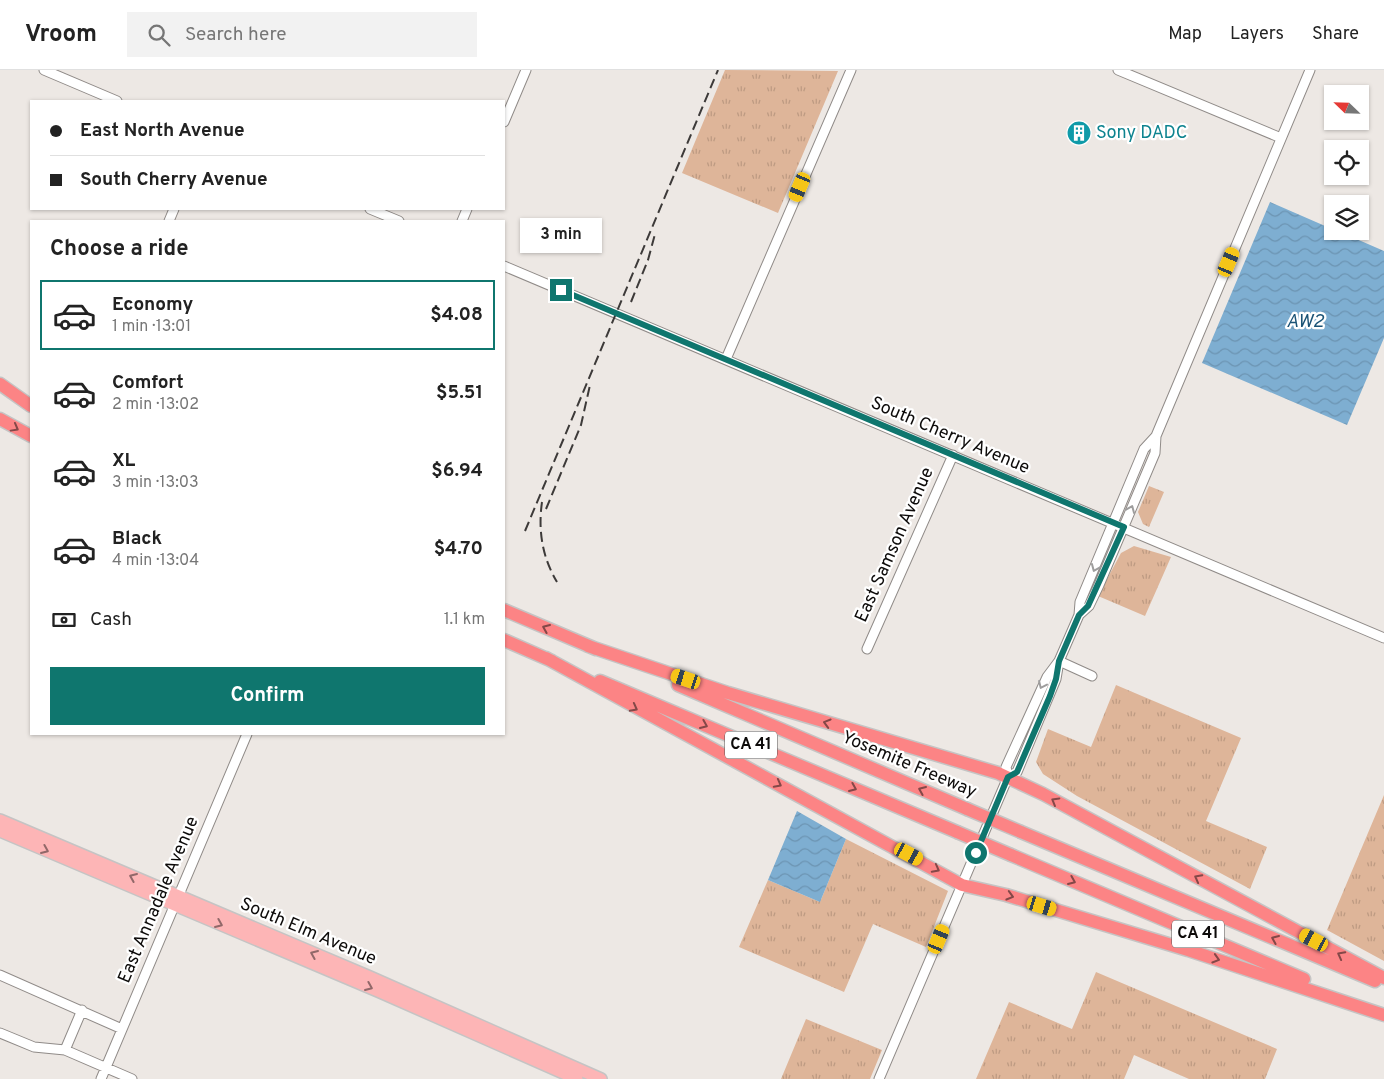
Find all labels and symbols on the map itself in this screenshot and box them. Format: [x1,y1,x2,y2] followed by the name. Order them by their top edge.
[1324,85,1369,130] north arrow
[1066,120,1092,146] building icon: Sony DADC
[1096,122,1188,145] place label: Sony DADC
[787,170,812,204] car
[520,218,602,252] callout: 3 min
[1216,245,1241,279] car
[550,279,572,301] route end
[1286,310,1325,334] water label: AW2
[867,392,1033,480] street label: South Cherry Avenue
[10,422,19,432] one-way arrow
[850,464,940,626] street label: East Samson Avenue
[1125,506,1135,514] one-way arrow
[1090,563,1101,572] one-way arrow
[542,623,551,634] one-way arrow
[669,667,702,691] car
[1038,680,1049,689] one-way arrow
[629,701,638,711] one-way arrow
[699,718,708,729] one-way arrow
[823,718,832,728] one-way arrow
[838,726,980,804] street label: Yosemite Freeway
[725,732,777,758] road number: CA 41
[772,778,781,788] one-way arrow
[848,782,857,792] one-way arrow
[918,785,927,796] one-way arrow
[1051,797,1060,807] one-way arrow
[113,813,205,987] street label: East Annadale Avenue
[892,840,925,868] car
[965,842,987,864] route start
[40,843,49,854] one-way arrow
[931,863,940,873] one-way arrow
[129,872,138,883] one-way arrow
[1194,874,1203,884] one-way arrow
[1067,875,1076,885] one-way arrow
[1005,891,1013,901] one-way arrow
[236,893,380,971] street label: South Elm Avenue
[1025,894,1058,918] car
[214,917,223,928] one-way arrow
[1172,921,1224,948] road number: CA 41
[926,922,951,956] car
[1297,926,1330,954] car
[1271,934,1280,945] one-way arrow
[310,949,319,960] one-way arrow
[1337,951,1346,961] one-way arrow
[1211,953,1219,963] one-way arrow
[364,981,373,992] one-way arrow

